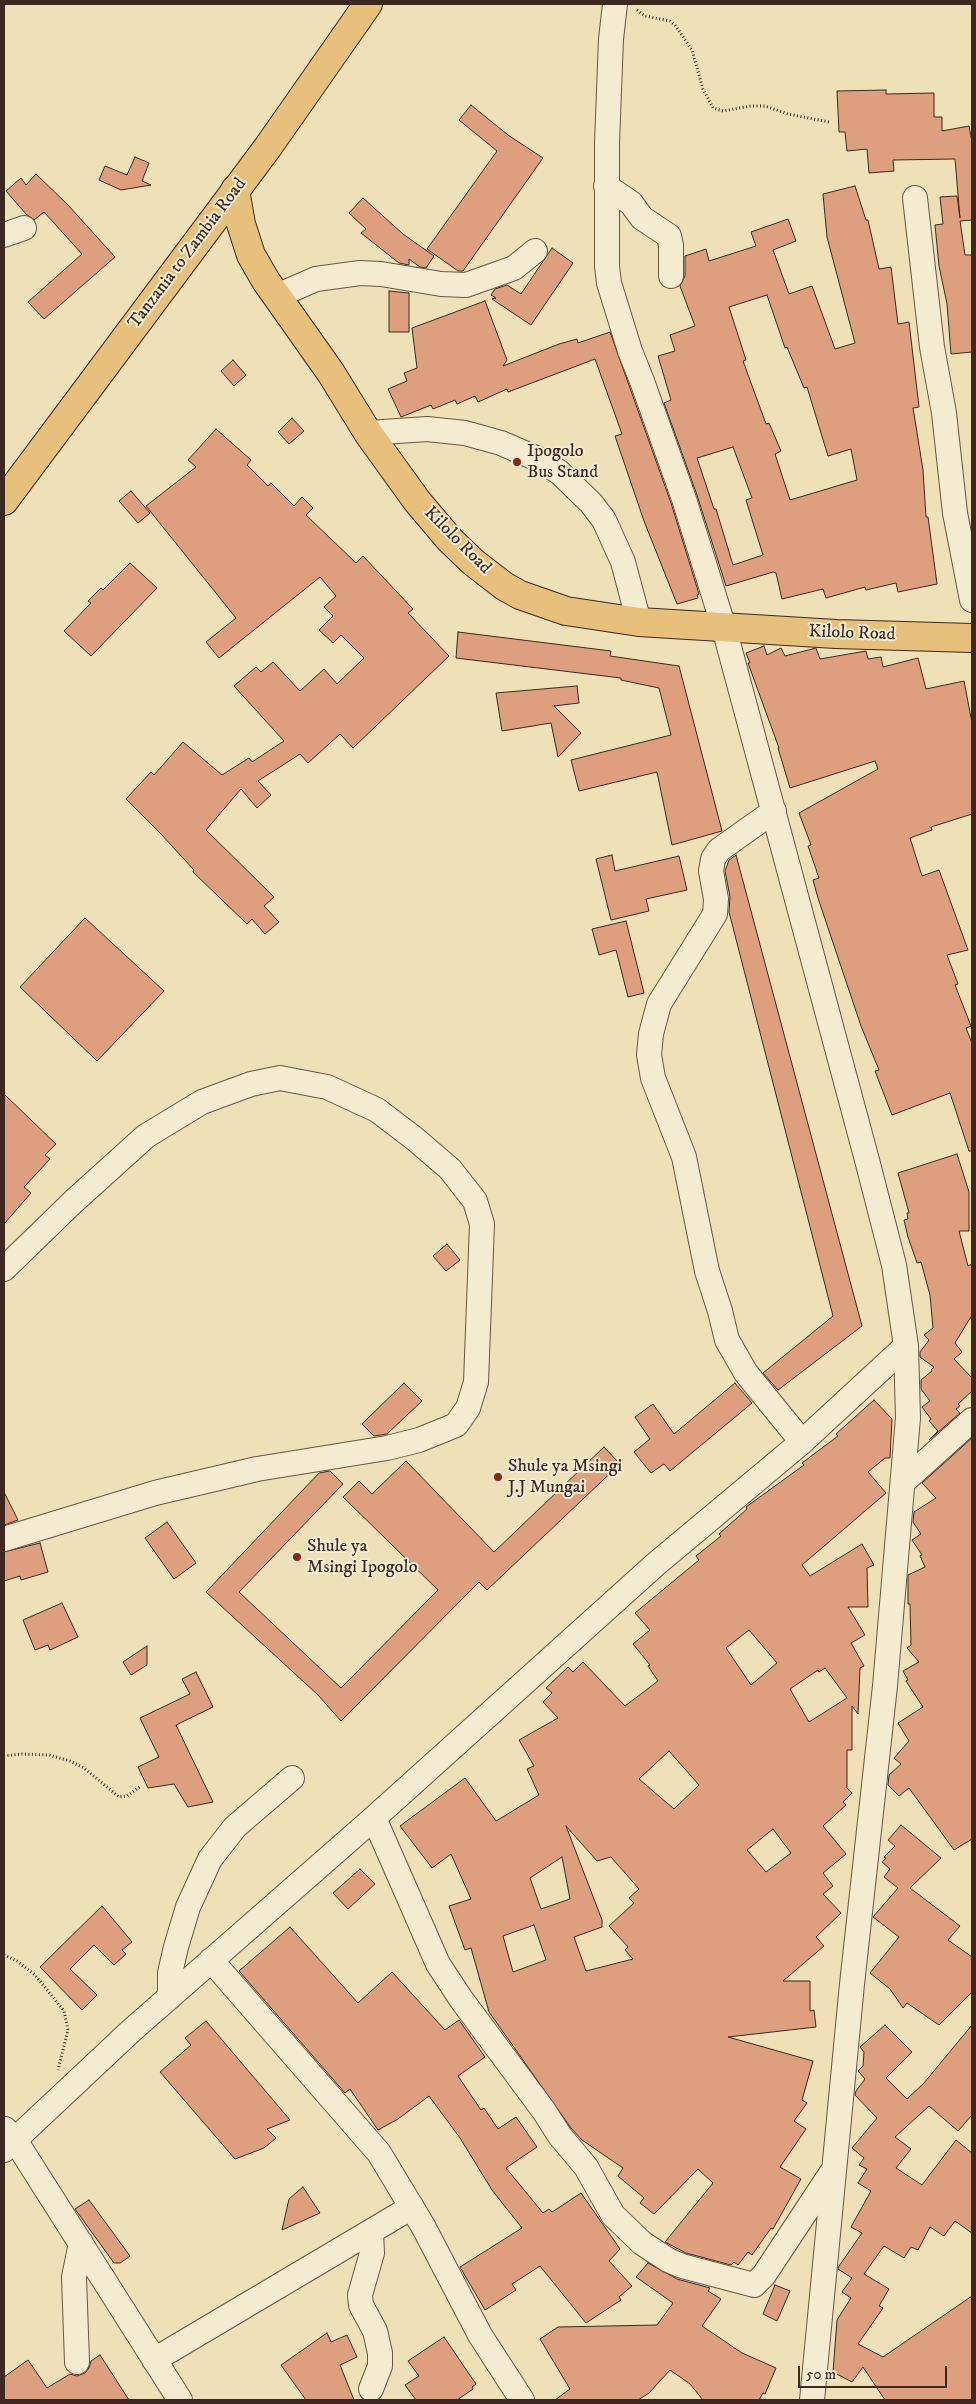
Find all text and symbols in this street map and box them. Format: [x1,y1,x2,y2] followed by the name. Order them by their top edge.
[124,174,252,334] street label: Tanzania to Zambia Road
[527,441,598,484] place label: Ipogolo Bus Stand
[511,456,523,468] marker: Ipogolo Bus Stand
[419,503,495,579] street label: Kilolo Road
[808,622,896,646] street label: Kilolo Road
[508,1456,622,1498] place label: Shule ya Msingi J.J Mungai
[492,1471,504,1483] marker: Shule ya Msingi J.J Mungai
[307,1536,417,1578] place label: Shule ya Msingi Ipogolo
[291,1551,303,1563] marker: Shule ya Msingi Ipogolo
[801,2356,950,2388] scale bar
[806,2365,836,2384] text: 50 m

